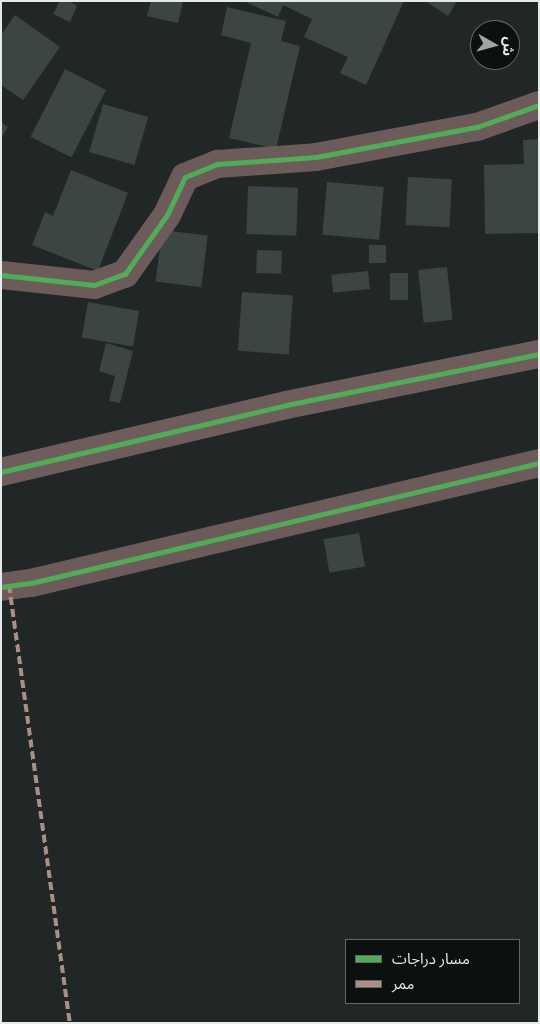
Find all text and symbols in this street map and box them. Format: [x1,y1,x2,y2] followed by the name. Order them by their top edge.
[470,20,520,70] north arrow
[500,36,518,57] text: ش
[345,939,520,1004] legend
[392,950,470,968] text: مسار دراجات
[392,975,415,993] text: ممر

